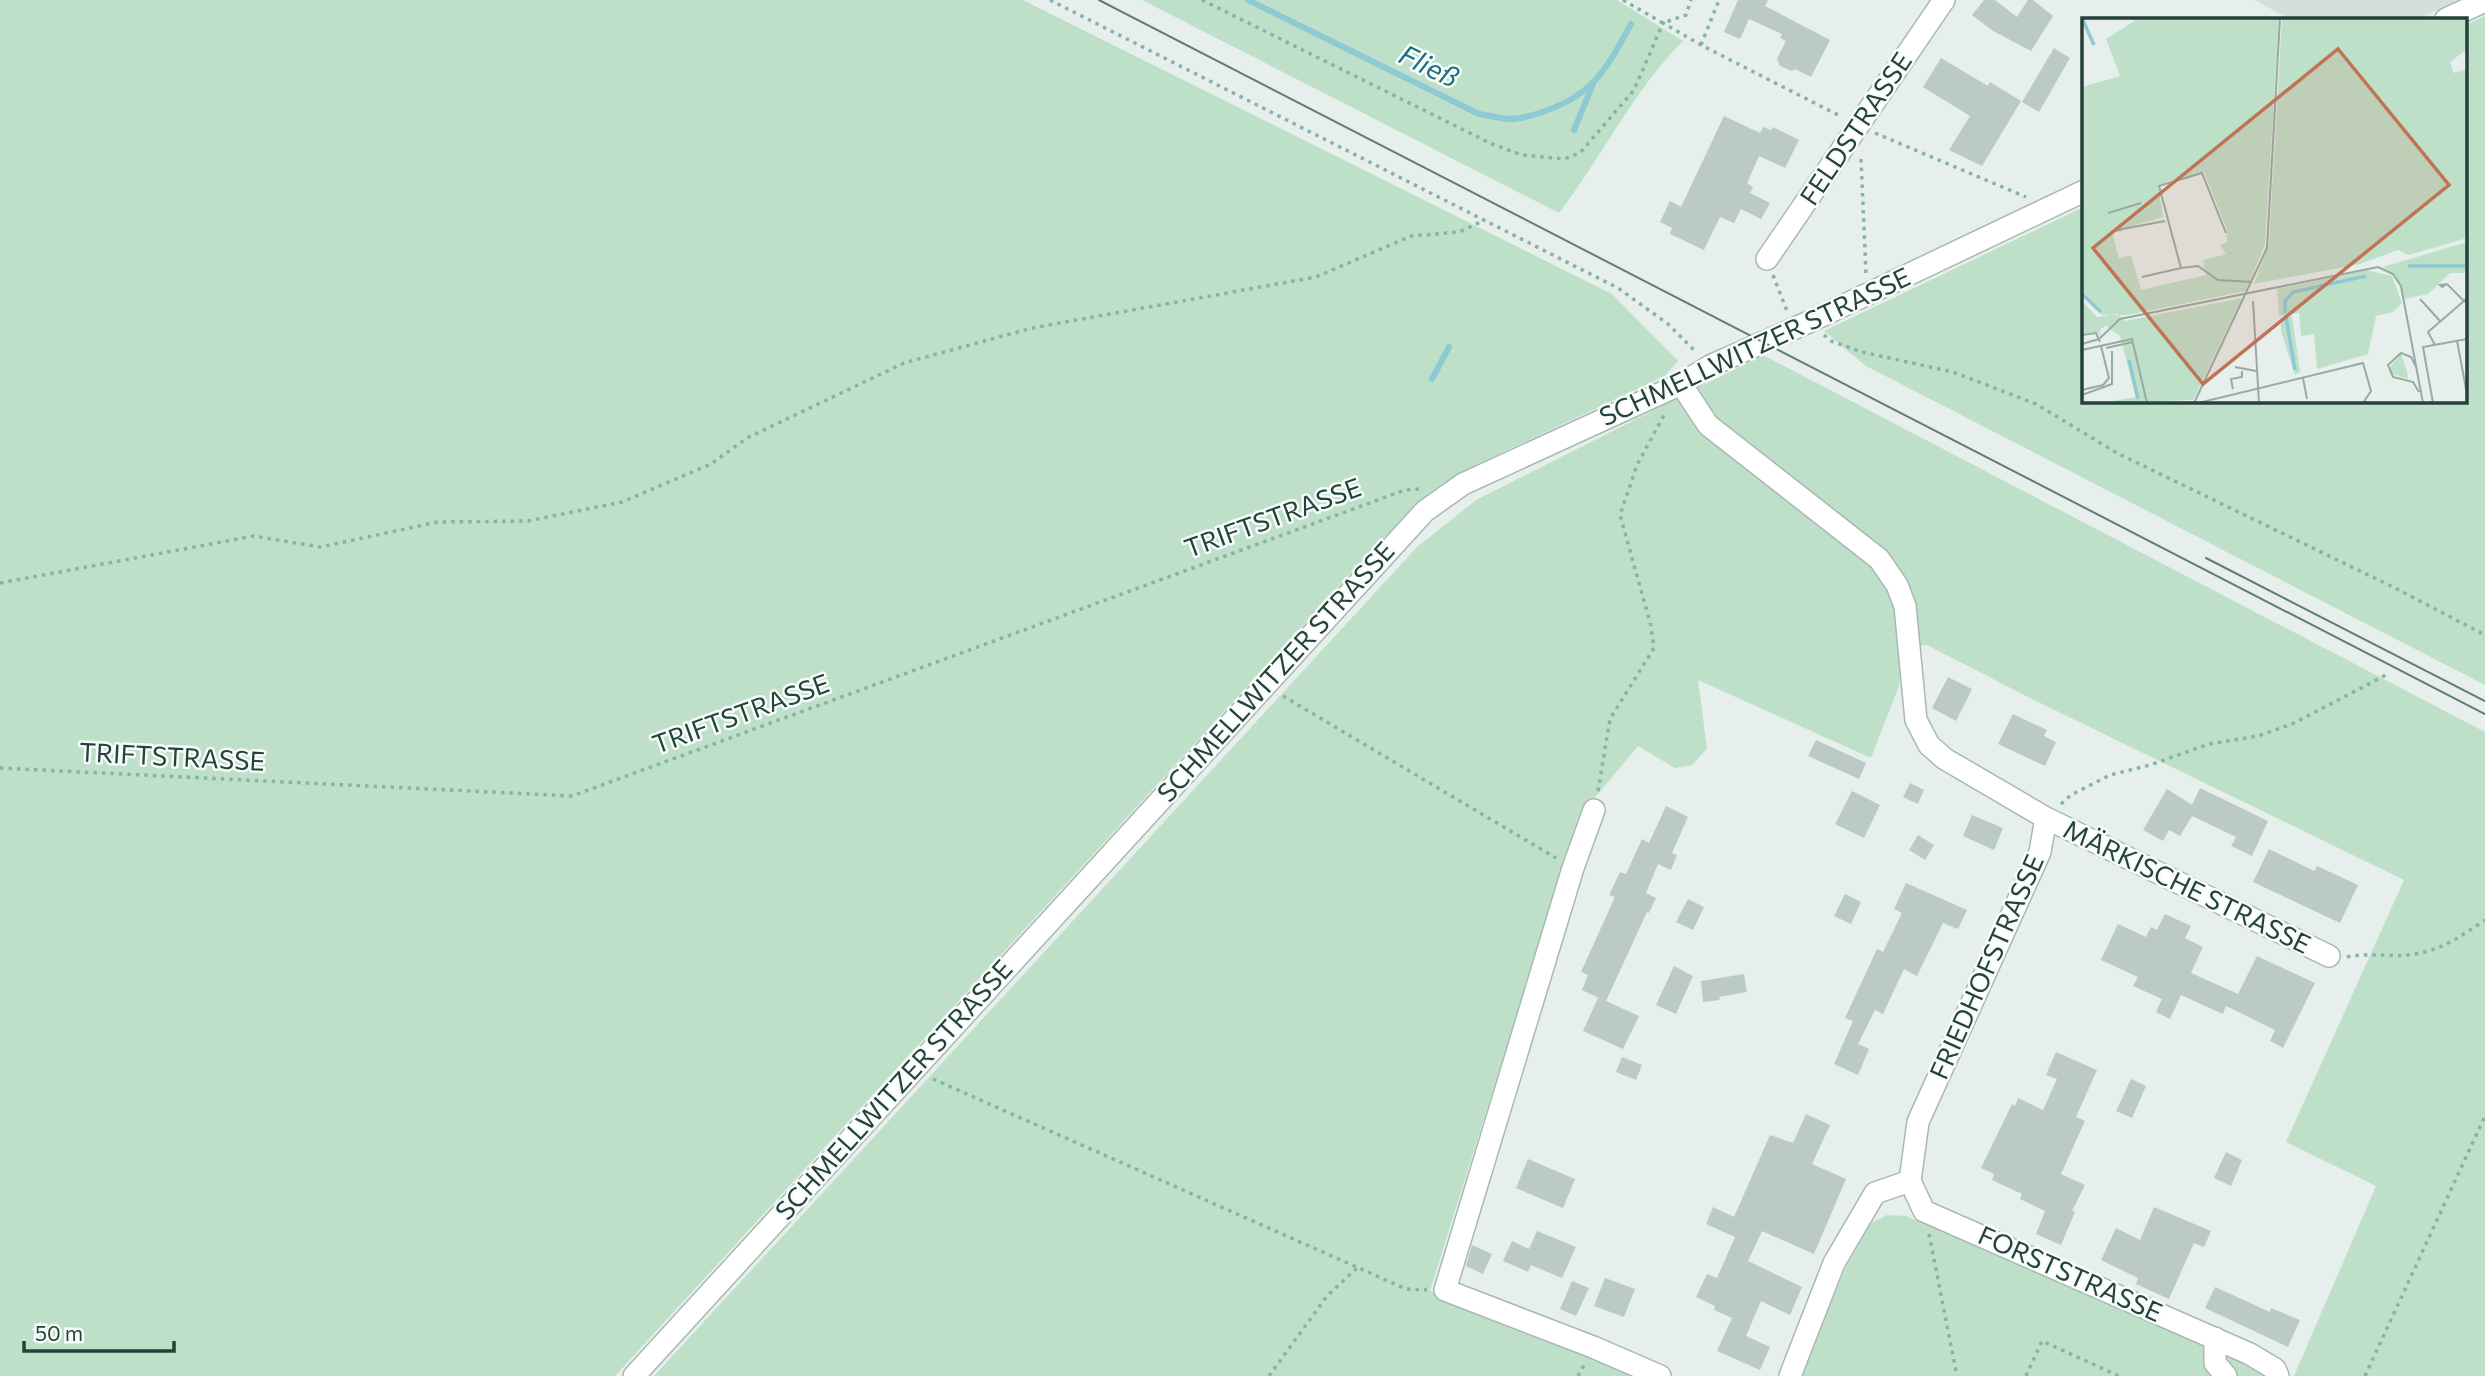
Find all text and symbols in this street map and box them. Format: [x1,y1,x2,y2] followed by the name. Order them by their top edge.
[2082,18,2468,402] inset map
[1394,36,1465,94] water label: Fließ
[1792,46,1917,210] street label: FELDSTRASSE
[1594,260,1915,431] street label: SCHMELLWITZER STRASSE
[1180,470,1365,563] street label: TRIFTSTRASSE
[1150,535,1400,807] street label: SCHMELLWITZER STRASSE
[648,666,833,759] street label: TRIFTSTRASSE
[78,735,266,776] street label: TRIFTSTRASSE
[2059,812,2316,959] street label: MÄRKISCHE STRASSE
[1922,849,2049,1084] street label: FRIEDHOFSTRASSE
[768,953,1018,1225] street label: SCHMELLWITZER STRASSE
[1974,1218,2167,1327] street label: FORSTSTRASSE
[24,1310,175,1354] scale bar
[35,1320,83,1345] text: 50 m

